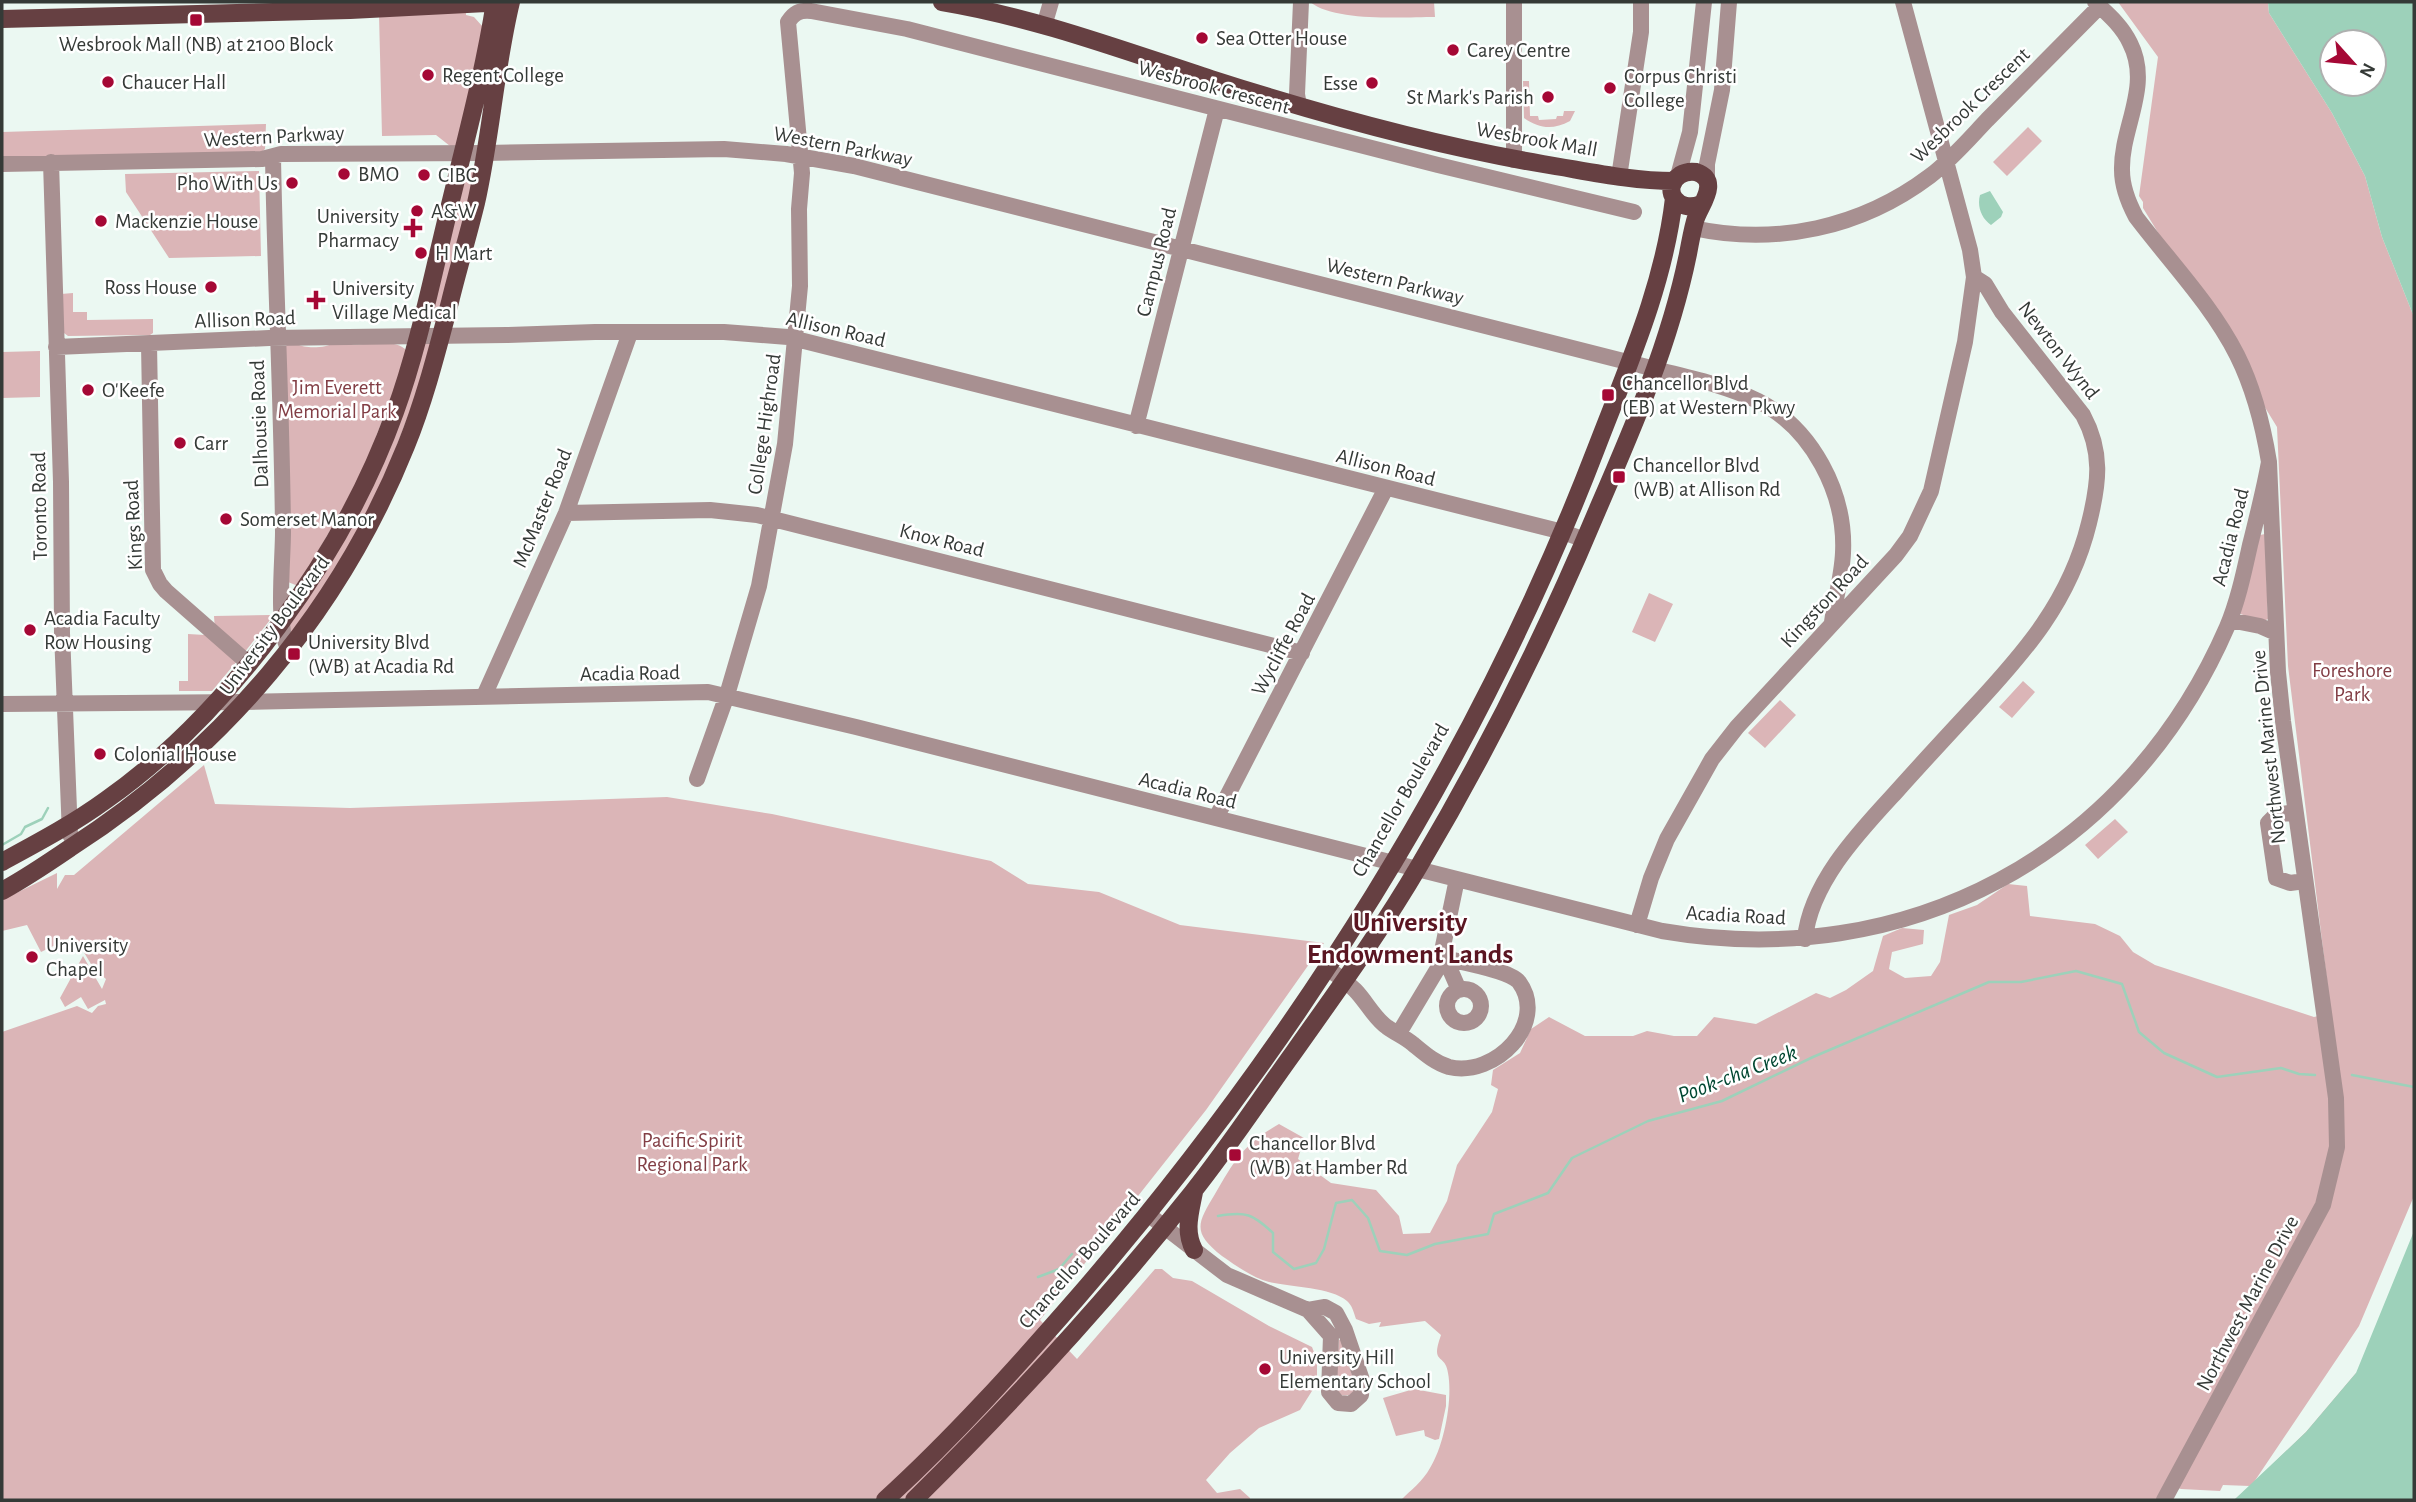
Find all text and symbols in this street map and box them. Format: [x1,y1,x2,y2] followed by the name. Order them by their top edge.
[188,12,204,28] marker: Wesbrook Mall (NB) at 2100 Block
[1216,28,1347,49] place label: Sea Otter House
[2318,28,2388,98] north arrow
[1194,30,1210,46] marker: Sea Otter House
[59,34,334,55] place label: Wesbrook Mall (NB) at 2100 Block
[1467,40,1570,61] place label: Carey Centre
[1445,42,1461,58] marker: Carey Centre
[1907,43,2034,167] street label: Wesbrook Crescent
[1136,57,1292,118] street label: Wesbrook Crescent
[2355,60,2378,80] text: N
[442,65,564,86] place label: Regent College
[1624,66,1737,111] place label: Corpus Christi College
[420,67,436,83] marker: Regent College
[122,72,226,93] place label: Chaucer Hall
[1323,73,1358,94] place label: Esse
[100,74,116,90] marker: Chaucer Hall
[1364,75,1380,91] marker: Esse
[1602,80,1618,96] marker: Corpus Christi College
[1407,87,1534,108] place label: St Mark's Parish
[1540,89,1556,105] marker: St Mark's Parish
[1475,118,1599,160] street label: Wesbrook Mall
[203,122,345,151] street label: Western Parkway
[772,123,914,170] street label: Western Parkway
[358,164,399,185] place label: BMO
[438,165,477,186] place label: CIBC
[336,166,352,182] marker: BMO
[416,167,432,183] marker: CIBC
[177,173,278,194] place label: Pho With Us
[284,175,300,191] marker: Pho With Us
[431,201,477,222] place label: A&W
[409,203,425,219] marker: A&W
[1133,205,1180,319] street label: Campus Road
[317,206,399,251] place label: University Pharmacy
[115,211,258,232] place label: Mackenzie House
[93,213,109,229] marker: Mackenzie House
[405,220,421,236] marker: University Pharmacy
[435,243,492,264] place label: H Mart
[413,245,429,261] marker: H Mart
[1324,254,1466,309] street label: Western Parkway
[104,277,197,298] place label: Ross House
[332,278,457,323] place label: University Village Medical
[203,279,219,295] marker: Ross House
[306,290,326,310] marker: University Village Medical
[2014,298,2103,403] street label: Newton Wynd
[194,307,296,332] street label: Allison Road
[784,308,888,351] street label: Allison Road
[744,352,785,496] street label: College Highroad
[247,359,272,488] street label: Dalhousie Road
[1622,373,1795,418] place label: Chancellor Blvd (EB) at Western Pkwy
[277,377,397,422] park label: Jim Everett Memorial Park
[102,380,165,401] place label: O'Keefe
[80,382,96,398] marker: O'Keefe
[1600,387,1616,403] marker: Chancellor Blvd (EB) at Western Pkwy
[194,433,228,454] place label: Carr
[172,435,188,451] marker: Carr
[1334,445,1438,490] street label: Allison Road
[509,446,576,571] street label: McMaster Road
[28,451,51,560] street label: Toronto Road
[1633,455,1780,500] place label: Chancellor Blvd (WB) at Allison Rd
[1611,469,1627,485] marker: Chancellor Blvd (WB) at Allison Rd
[121,479,146,571] street label: Kings Road
[2208,486,2253,588] street label: Acadia Road
[240,509,374,530] place label: Somerset Manor
[218,511,234,527] marker: Somerset Manor
[897,520,986,561] street label: Knox Road
[1776,551,1872,652] street label: Kingston Road
[215,552,333,699] street label: University Boulevard
[1248,590,1319,699] street label: Wycliffe Road
[44,608,160,653] place label: Acadia Faculty Row Housing
[22,622,38,638] marker: Acadia Faculty Row Housing
[308,632,454,677] place label: University Blvd (WB) at Acadia Rd
[286,646,302,662] marker: University Blvd (WB) at Acadia Rd
[2248,649,2289,845] street label: Northwest Marine Drive
[2312,660,2392,705] park label: Foreshore Park
[580,662,680,685] street label: Acadia Road
[1348,720,1453,881] street label: Chancellor Boulevard
[114,744,237,765] place label: Colonial House
[92,746,108,762] marker: Colonial House
[1137,768,1239,813] street label: Acadia Road
[1685,902,1787,929] street label: Acadia Road
[1307,909,1513,969] district label: University Endowment Lands
[46,935,128,980] place label: University Chapel
[24,949,40,965] marker: University Chapel
[1675,1041,1801,1108] water label: Pook-cha Creek
[636,1130,748,1175] park label: Pacific Spirit Regional Park
[1249,1133,1408,1178] place label: Chancellor Blvd (WB) at Hamber Rd
[1227,1147,1243,1163] marker: Chancellor Blvd (WB) at Hamber Rd
[1015,1188,1144,1333] street label: Chancellor Boulevard
[2192,1212,2302,1394] street label: Northwest Marine Drive
[1279,1347,1431,1392] place label: University Hill Elementary School
[1257,1361,1273,1377] marker: University Hill Elementary School

